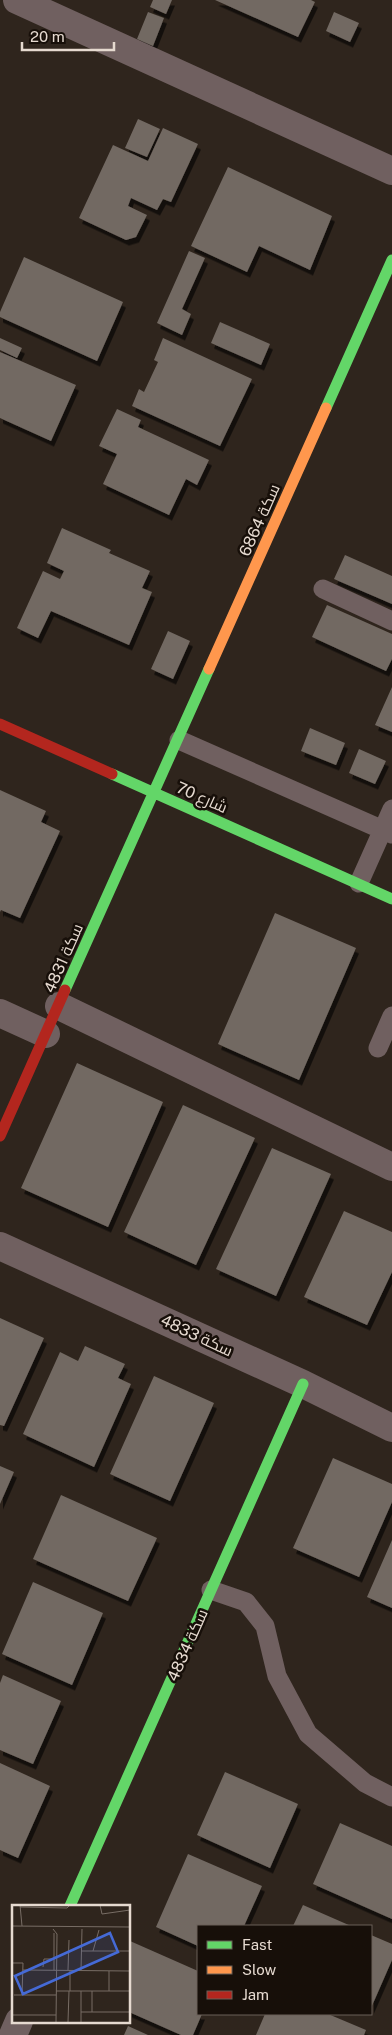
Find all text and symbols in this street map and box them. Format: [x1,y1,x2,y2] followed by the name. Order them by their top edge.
[22,20,115,52] scale bar
[30,28,65,45] text: 20 m
[235,481,284,559] street label: سكة 6864
[172,778,230,819] street label: شارع 70
[40,921,87,996] street label: سكة 4831
[158,1311,236,1360] street label: سكة 4833
[163,1606,212,1684] street label: سكة 4834
[12,1905,130,2022] inset map
[197,1925,372,2015] legend
[242,1936,272,1953] text: Fast
[242,1961,277,1978] text: Slow
[242,1986,269,2003] text: Jam

